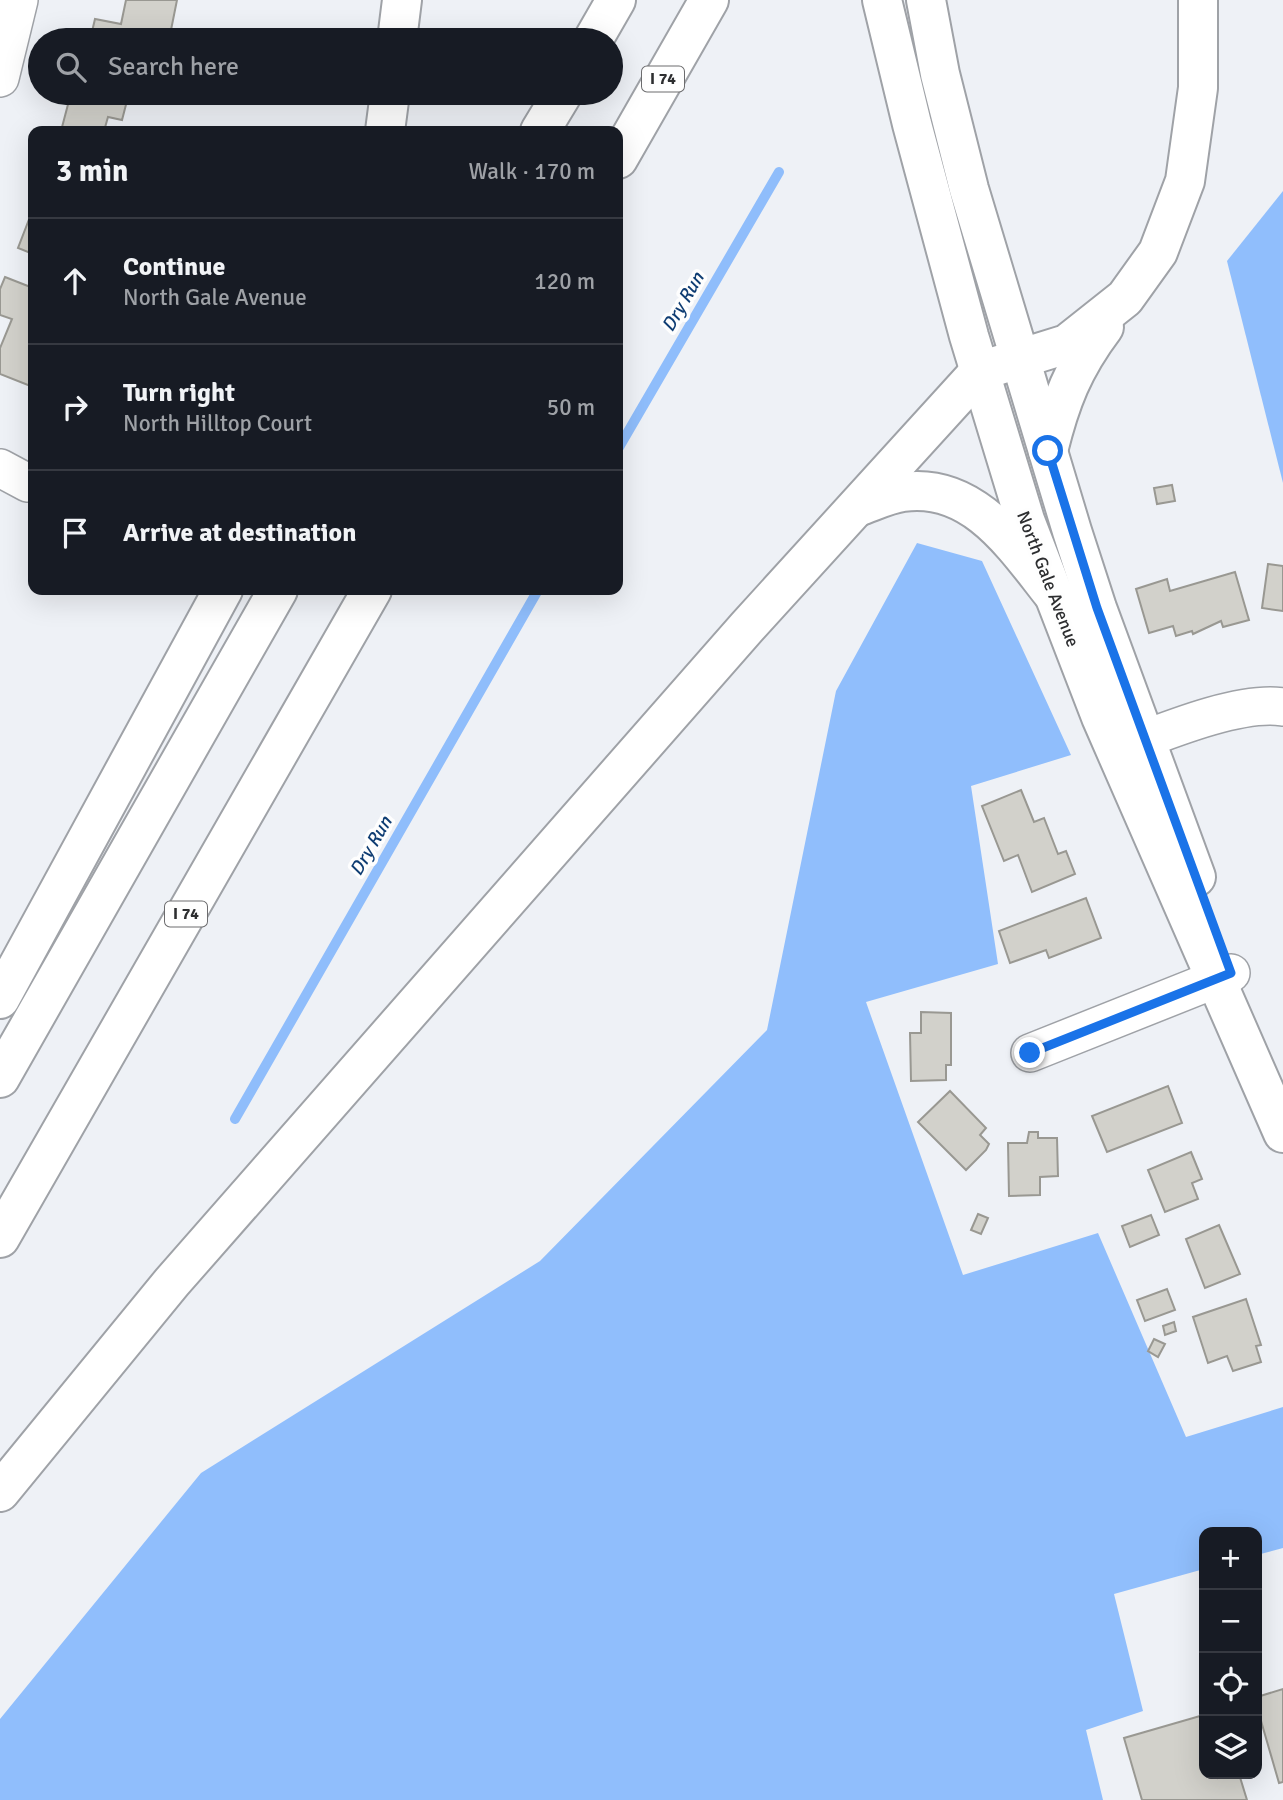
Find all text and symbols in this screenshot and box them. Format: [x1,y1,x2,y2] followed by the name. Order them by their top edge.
[28,28,623,105] search box
[52,48,90,86] icon: search
[108,51,239,83] text: Search here
[642,66,684,92] road number: I 74
[56,153,128,190] text: 3 min
[469,157,595,186] text: Walk · 170 m
[123,251,225,283] text: Continue
[56,262,94,300] icon: ahead
[534,267,595,296] text: 120 m
[656,267,710,336] water label: Dry Run
[123,283,307,312] text: North Gale Avenue
[123,377,235,409] text: Turn right
[56,388,94,426] icon: right
[547,393,595,422] text: 50 m
[123,409,312,438] text: North Hilltop Court
[1032,435,1063,466] route start
[1012,508,1084,650] street label: North Gale Avenue
[56,514,94,552] icon: arrive
[123,517,356,549] text: Arrive at destination
[344,811,398,880] water label: Dry Run
[165,902,207,926] road number: I 74
[1014,1037,1045,1068] route end
[1199,1527,1262,1779] map controls
[1199,1527,1262,1590] button: +
[1199,1590,1262,1653] button: −
[1199,1653,1262,1716] button: locate
[1199,1716,1262,1779] button: layers

